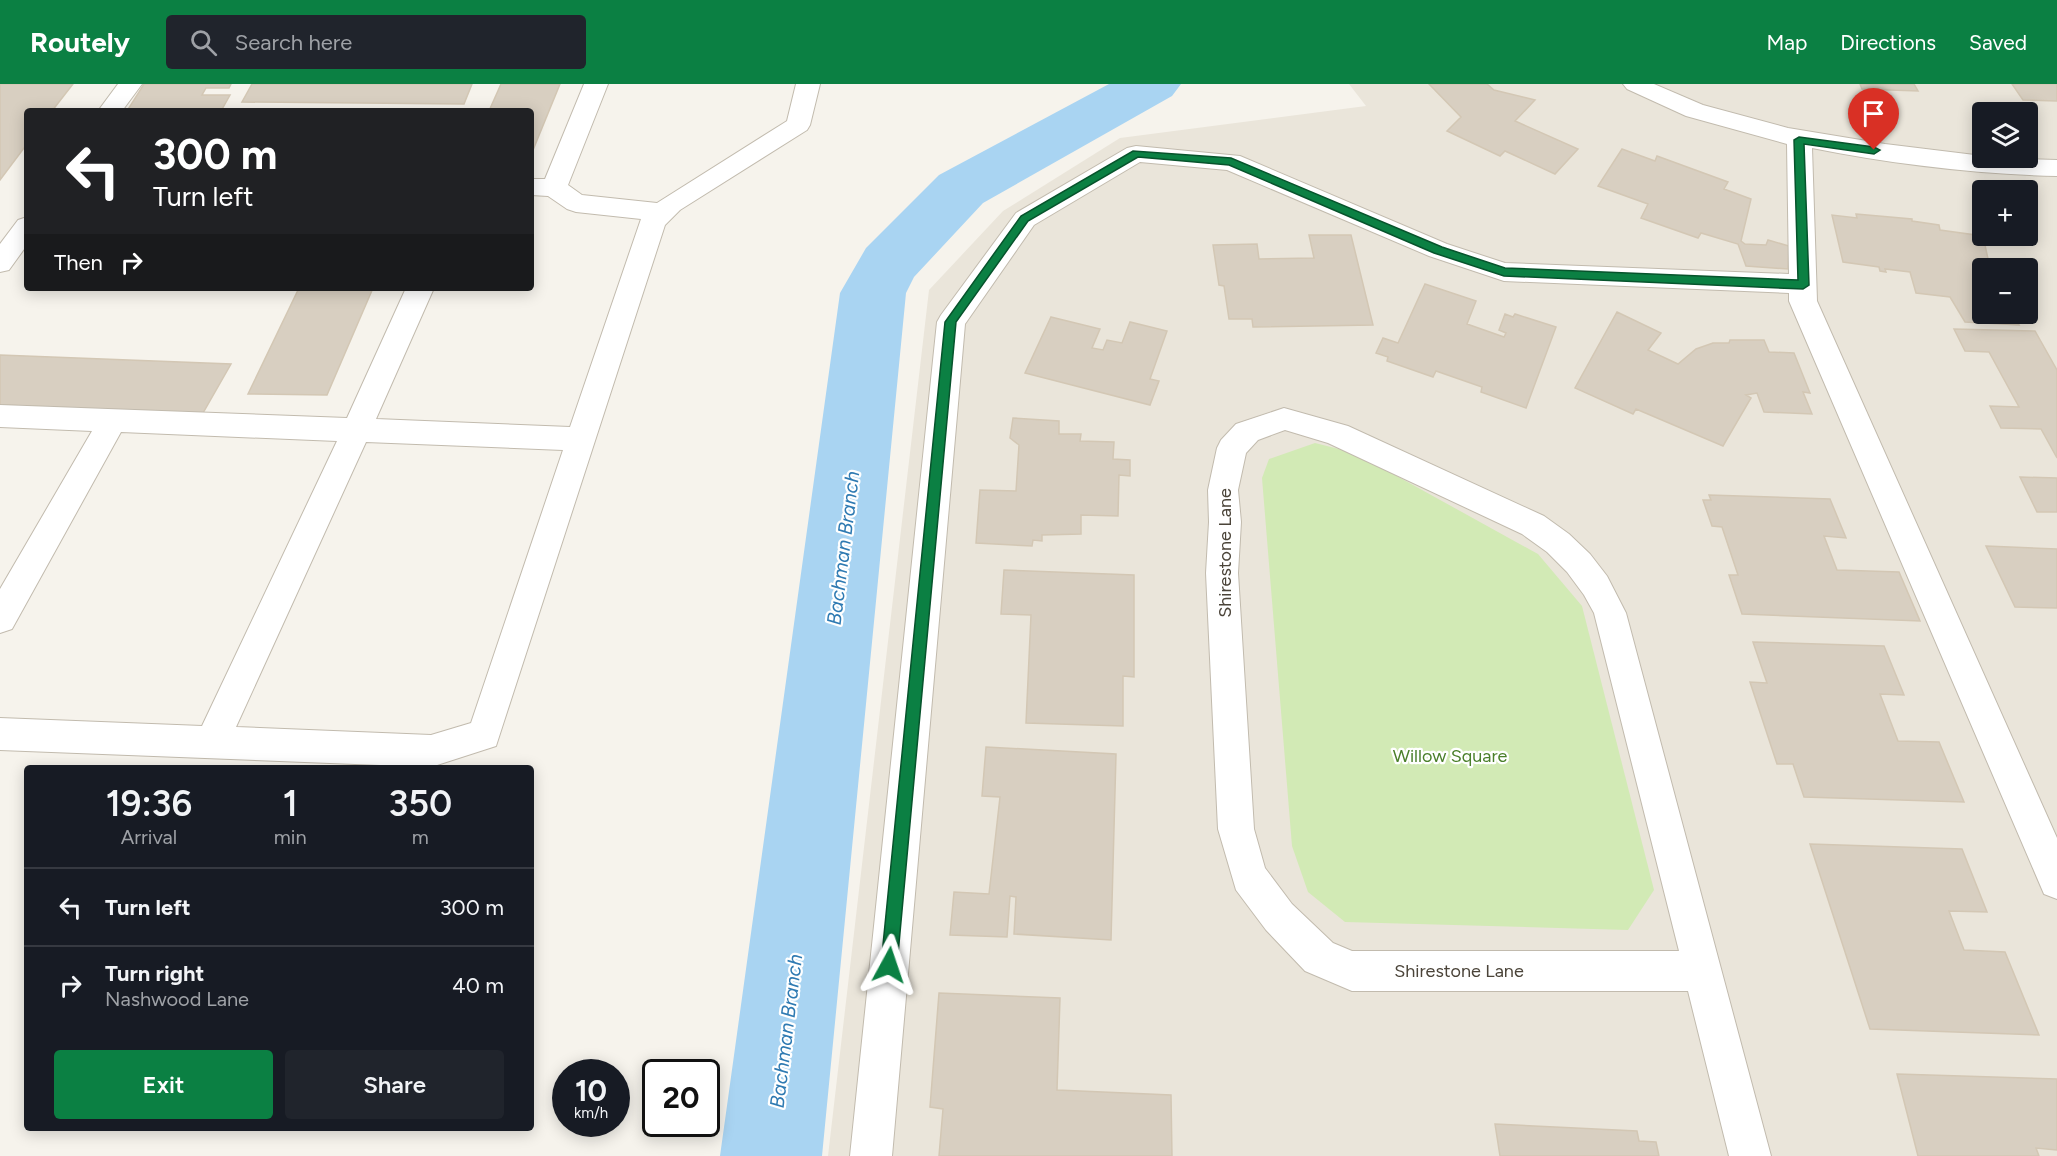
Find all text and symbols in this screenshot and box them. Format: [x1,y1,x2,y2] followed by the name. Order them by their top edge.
[166,15,586,69] search box
[30,25,130,59] text: Routely
[187,26,220,59] icon: search
[235,29,352,56] text: Search here
[1766,30,1807,55] text: Map
[1840,30,1936,55] text: Directions
[1969,30,2027,55] text: Saved
[1848,88,1899,150] pin
[1857,97,1890,130] icon: arrive
[1972,102,2038,324] map controls
[1972,102,2038,168] button: layers
[153,129,277,180] text: 300 m
[54,132,132,210] icon: left
[153,180,253,213] text: Turn left
[1972,180,2038,246] button: +
[115,246,148,279] icon: right
[54,249,103,276] text: Then
[1972,258,2038,324] button: −
[822,470,864,626] water label: Bachman Branch
[1214,488,1236,618] street label: Shirestone Lane
[1393,745,1508,767] park label: Willow Square
[106,782,192,825] text: 19:36
[283,782,298,825] text: 1
[388,782,452,825] text: 350
[121,825,177,849] text: Arrival
[274,825,307,849] text: min
[412,825,429,849] text: m
[54,891,87,924] icon: left
[105,894,191,921] text: Turn left
[440,894,504,921] text: 300 m
[857,933,921,997] position arrow
[765,953,807,1109] water label: Bachman Branch
[105,960,204,987] text: Turn right
[1394,960,1524,982] street label: Shirestone Lane
[54,969,87,1002] icon: right
[452,972,504,999] text: 40 m
[105,987,249,1011] text: Nashwood Lane
[54,1050,273,1119] button: Exit
[285,1050,504,1119] button: Share
[642,1059,720,1137] speed limit sign: 20
[575,1072,607,1109] text: 10
[574,1104,608,1122] text: km/h

